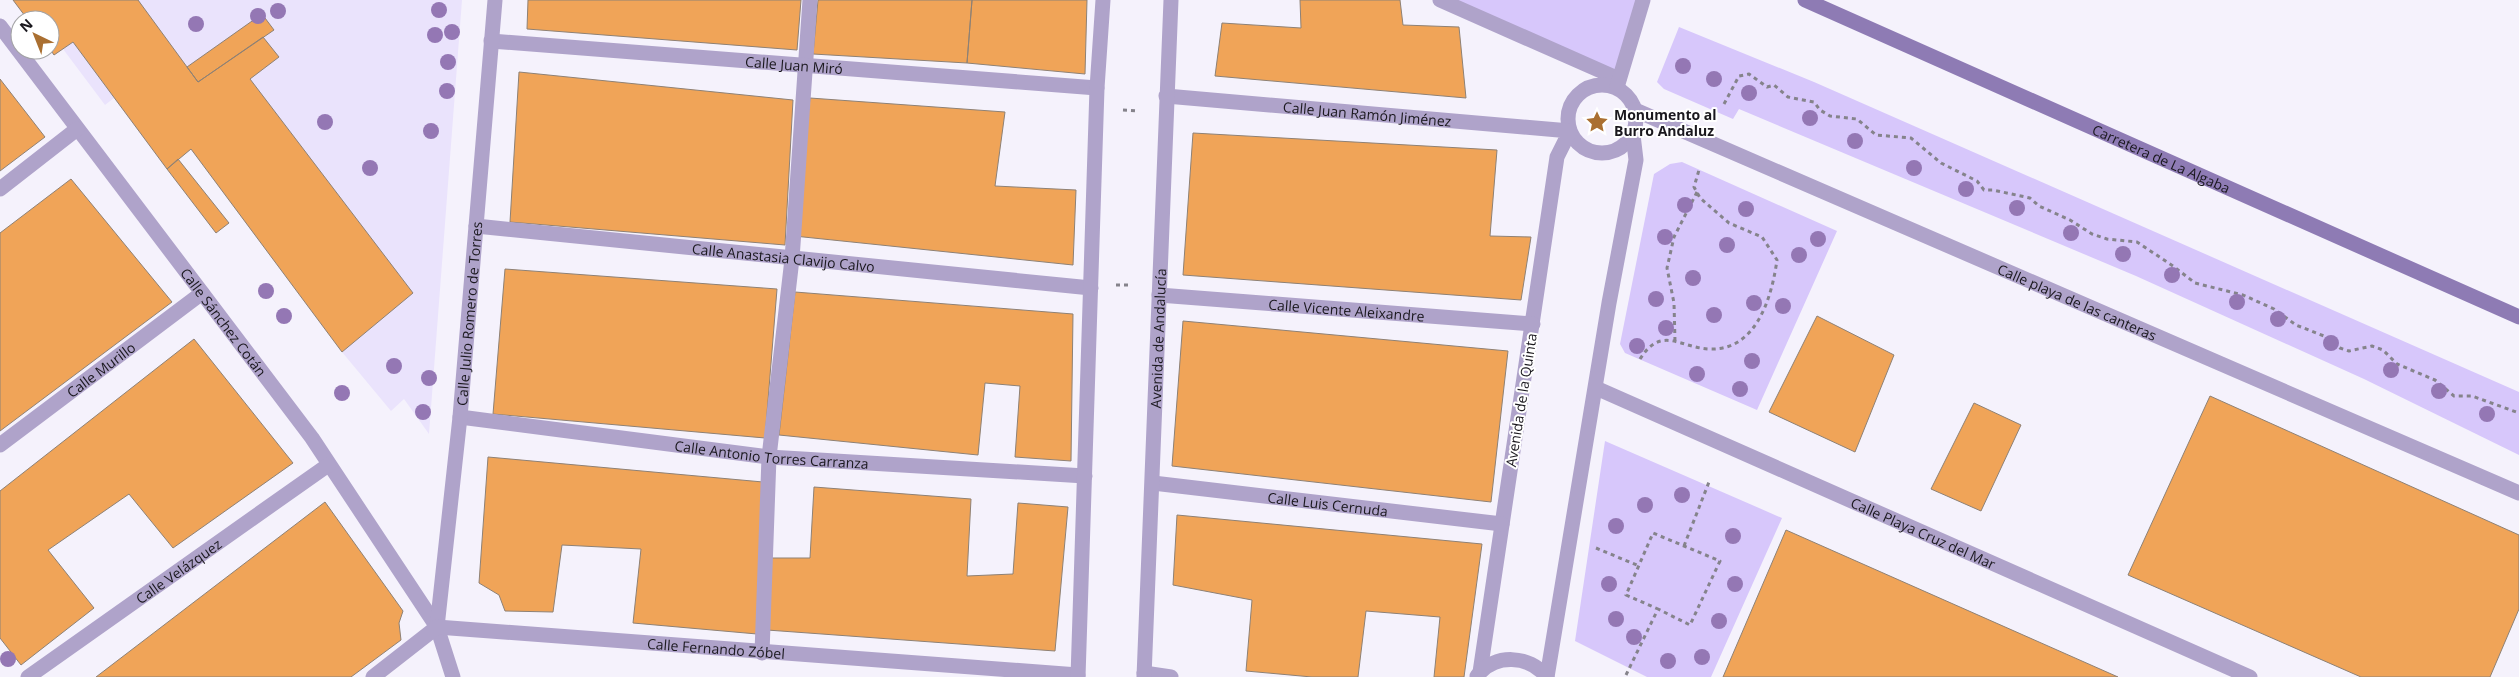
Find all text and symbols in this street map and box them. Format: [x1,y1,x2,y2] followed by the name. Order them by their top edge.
[10,10,60,60] north arrow
[15,14,36,36] text: N
[745,51,844,78] street label: Calle Juan Miró
[1282,97,1453,130] street label: Calle Juan Ramón Jiménez
[1614,105,1717,140] place label: Monumento al Burro Andaluz
[1584,109,1610,135] place icon: Monumento al Burro Andaluz
[2090,119,2233,197] street label: Carretera de La Algaba
[451,220,486,406] street label: Calle Julio Romero de Torres
[691,238,876,276] street label: Calle Anastasia Clavijo Calvo
[1995,259,2160,345] street label: Calle playa de las canteras
[177,264,271,380] street label: Calle Sánchez Cotán
[1145,268,1170,409] street label: Avenida de Andalucía
[1268,294,1425,325] street label: Calle Vicente Aleixandre
[1501,332,1541,468] street label: Avenida de la Quinta
[63,337,139,401] street label: Calle Murillo
[674,435,869,472] street label: Calle Antonio Torres Carranza
[1267,487,1389,520] street label: Calle Luis Cernuda
[1848,492,1999,573] street label: Calle Playa Cruz del Mar
[132,534,225,608] street label: Calle Velázquez
[646,633,786,663] street label: Calle Fernando Zóbel

